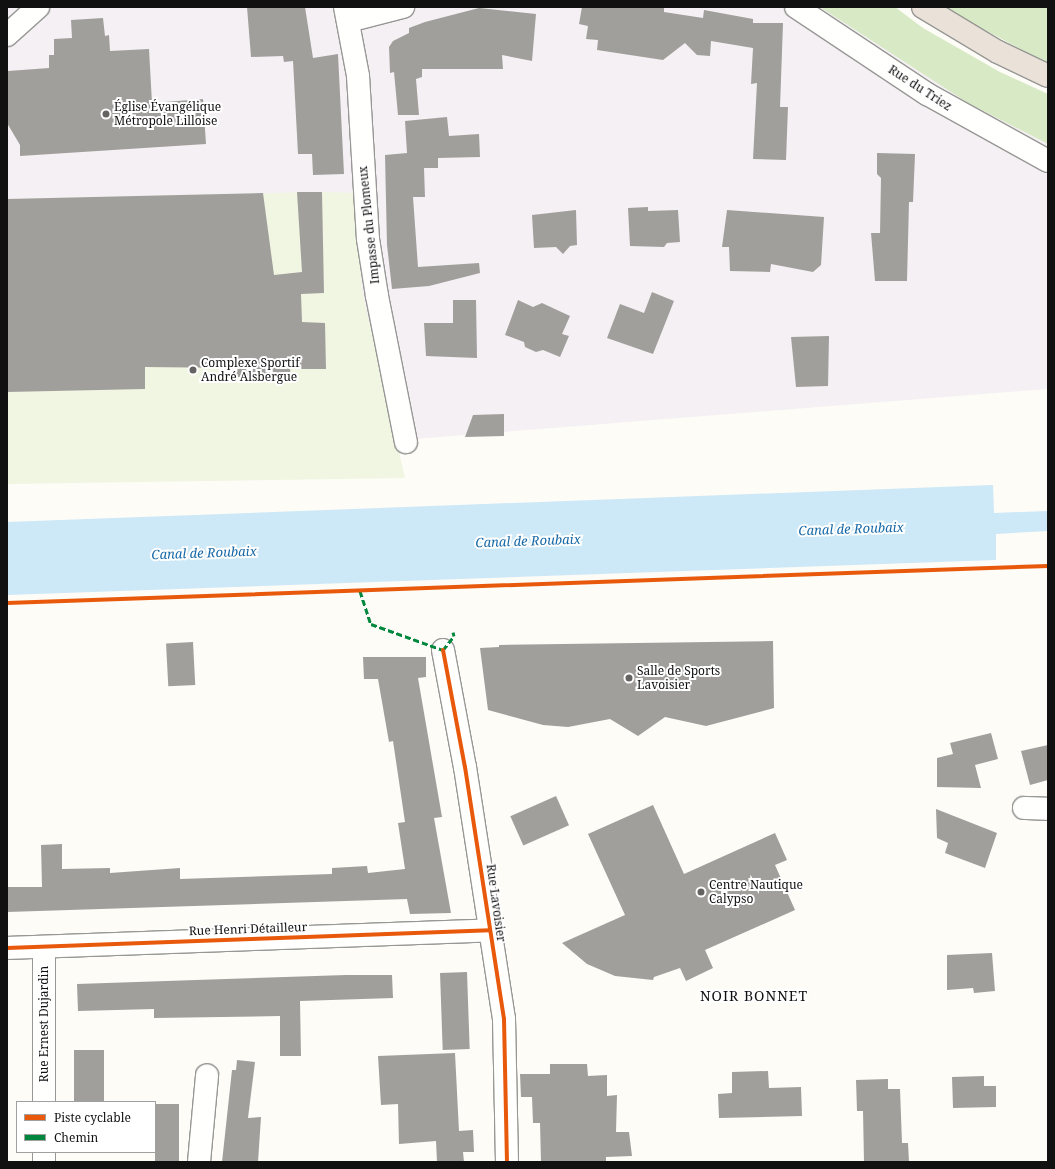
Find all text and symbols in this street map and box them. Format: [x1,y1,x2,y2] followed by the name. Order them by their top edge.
[886,62,954,114] street label: Rue du Triez
[114,100,221,128] place label: Église Évangélique Métropole Lilloise
[101,109,111,119] marker: Église Évangélique Métropole Lilloise
[356,165,382,285] street label: Impasse du Plomeux
[201,356,300,384] place label: Complexe Sportif André Alsbergue
[188,365,198,375] marker: Complexe Sportif André Alsbergue
[798,519,904,539] water label: Canal de Roubaix
[475,531,581,551] water label: Canal de Roubaix
[151,543,257,563] water label: Canal de Roubaix
[637,664,720,692] place label: Salle de Sports Lavoisier
[624,673,634,683] marker: Salle de Sports Lavoisier
[483,863,509,943] street label: Rue Lavoisier
[709,878,803,906] place label: Centre Nautique Calypso
[696,887,706,897] marker: Centre Nautique Calypso
[189,920,307,938] street label: Rue Henri Détailleur
[37,966,51,1082] street label: Rue Ernest Dujardin
[700,988,808,1004] district label: NOIR BONNET
[16,1101,156,1153] legend
[54,1109,131,1126] text: Piste cyclable
[54,1129,98,1146] text: Chemin

